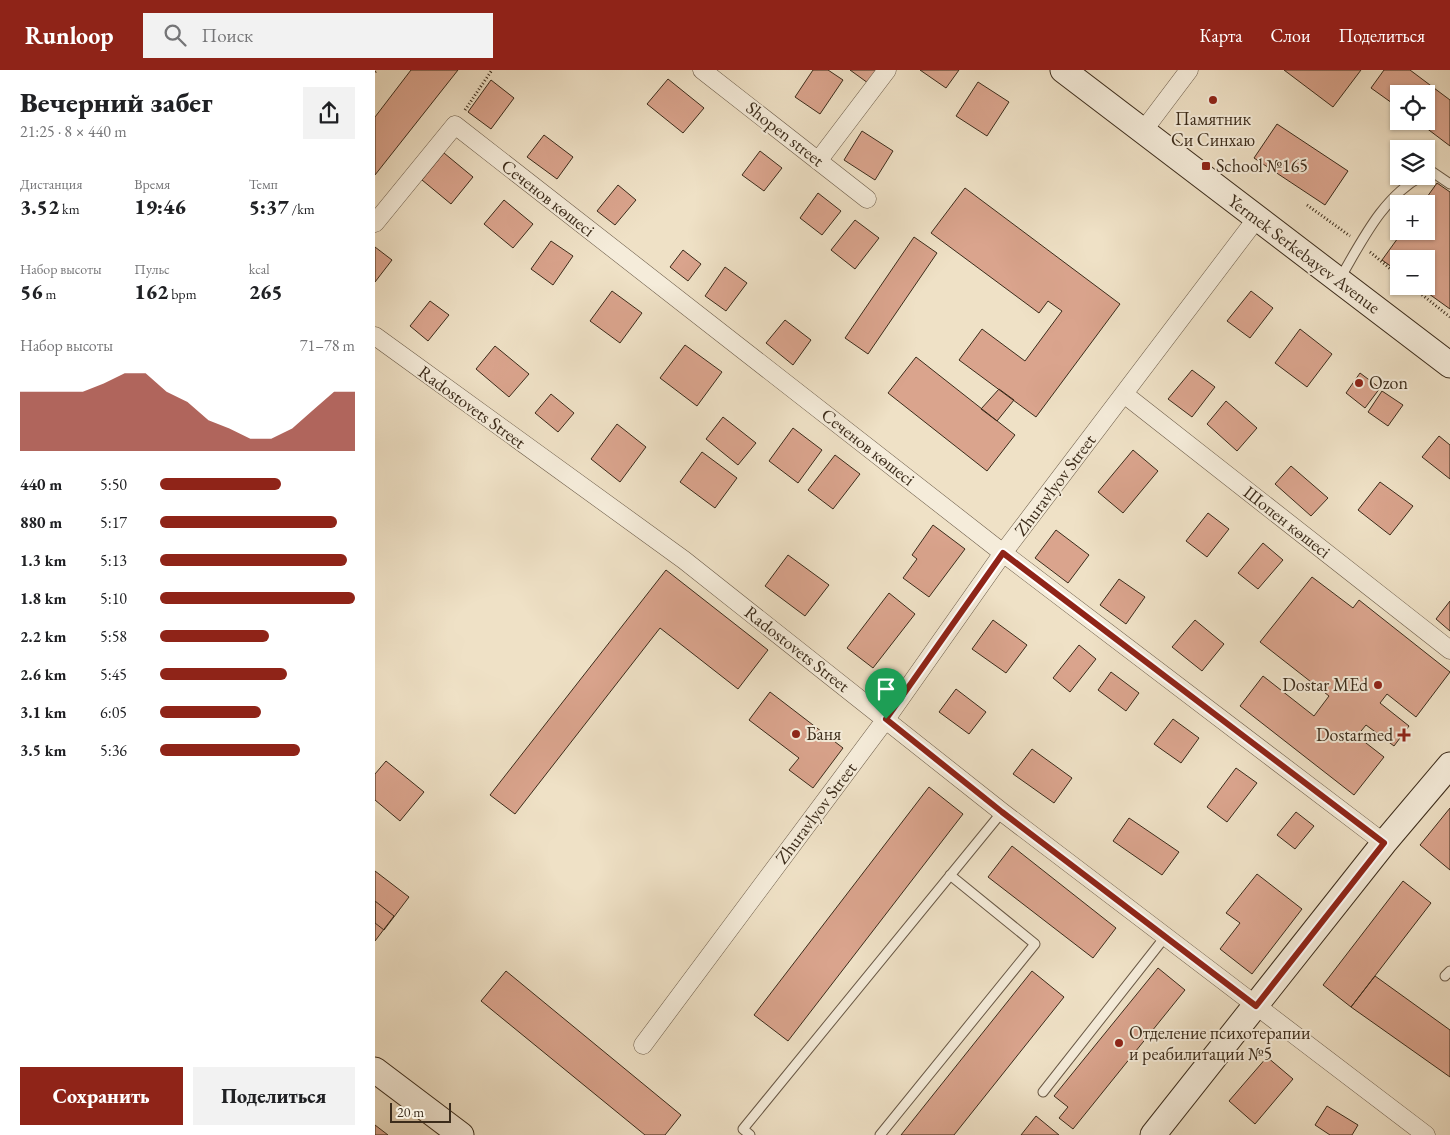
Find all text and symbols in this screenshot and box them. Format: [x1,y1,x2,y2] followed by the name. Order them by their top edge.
[143,13,493,58] search box
[25,20,113,51] text: Runloop
[161,21,189,49] icon: search
[201,23,253,48] text: Поиск
[1200,24,1243,47] text: Карта
[1271,24,1310,47] text: Слои
[1338,24,1425,47] text: Поделиться
[20,84,213,120] text: Вечерний забег
[1390,85,1435,295] map controls
[1390,85,1435,130] button: locate
[303,87,355,139] button: share
[1207,94,1219,106] marker: Памятник Си Синхаю
[742,96,829,172] street label: Shopen street
[1171,107,1255,151] place label: Памятник Си Синхаю
[20,121,127,142] text: 21:25 · 8 × 440 m
[1390,140,1435,185] button: layers
[497,154,600,242] street label: Сеченов көшесі
[1216,154,1308,177] place label: School №165
[1200,160,1212,172] marker: School №165
[20,175,82,193] text: Дистанция
[134,175,170,193] text: Время
[249,175,278,193] text: Темп
[1223,189,1385,318] street label: Yermek Serkebayev Avenue
[20,193,59,220] text: 3.52
[134,193,186,220] text: 19:46
[249,193,289,220] text: 5:37
[1390,195,1435,240] button: +
[59,200,80,218] text: km
[289,200,315,218] text: /km
[1390,250,1435,295] button: −
[20,260,101,278] text: Набор высоты
[134,260,170,278] text: Пульс
[249,260,270,278] text: kcal
[20,278,43,305] text: 56
[134,278,168,305] text: 162
[249,278,283,305] text: 265
[43,285,56,303] text: m
[168,285,197,303] text: bpm
[20,335,113,356] text: Набор высоты
[300,335,355,356] text: 71–78 m
[414,360,531,453] street label: Radostovets Street
[1369,371,1408,394] place label: Ozon
[1353,377,1365,389] marker: Ozon
[817,403,920,491] street label: Сеченов көшесі
[1009,429,1101,540] street label: Zhuravlyov Street
[20,474,62,495] text: 440 m
[100,474,127,495] text: 5:50
[1239,480,1336,563] street label: Шопен көшесі
[20,512,62,533] text: 880 m
[100,512,127,533] text: 5:17
[20,550,66,571] text: 1.3 km
[100,550,127,571] text: 5:13
[20,588,66,609] text: 1.8 km
[100,588,127,609] text: 5:10
[740,600,855,697] street label: Radostovets Street
[20,626,66,647] text: 2.2 km
[100,626,127,647] text: 5:58
[20,664,66,685] text: 2.6 km
[100,664,127,685] text: 5:45
[865,668,907,719] pin
[1282,673,1369,696] place label: Dostar MEd
[872,675,900,703] icon: arrive
[1372,679,1384,691] marker: Dostar MEd
[20,702,66,723] text: 3.1 km
[100,702,127,723] text: 6:05
[806,722,841,745] place label: Баня
[1316,723,1394,746] place label: Dostarmed
[790,728,802,740] marker: Баня
[1397,728,1411,742] marker: Dostarmed
[20,740,66,761] text: 3.5 km
[100,740,127,761] text: 5:36
[770,757,862,868] street label: Zhuravlyov Street
[1129,1021,1311,1065] place label: Отделение психотерапии и реабилитации №5
[1113,1037,1125,1049] marker: Отделение психотерапии и реабилитации №5
[20,1067,183,1125] button: Сохранить
[193,1067,355,1125] button: Поделиться
[390,1100,451,1123] scale bar
[397,1103,424,1121] text: 20 m

